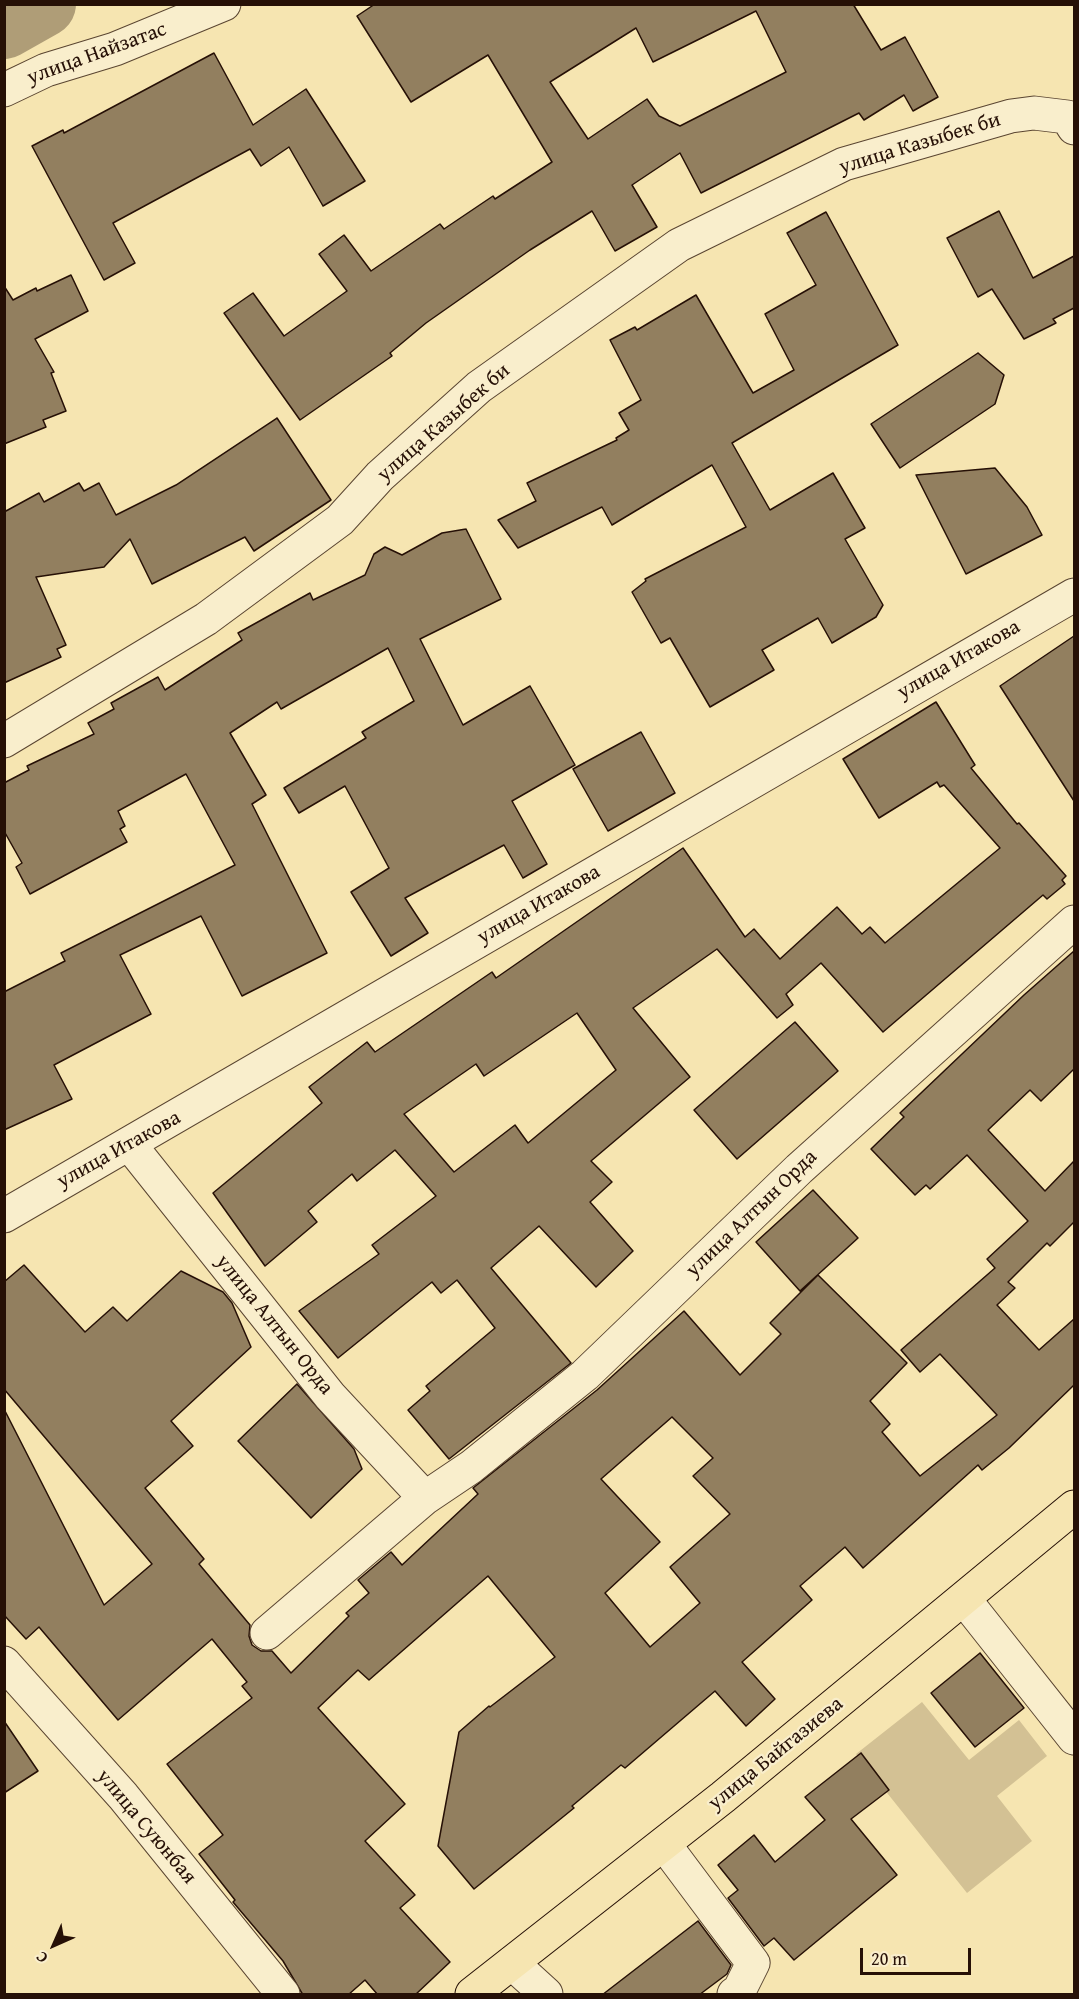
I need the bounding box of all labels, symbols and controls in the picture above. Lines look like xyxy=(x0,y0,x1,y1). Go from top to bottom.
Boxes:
street label: улица Найзатас xyxy=(24,17,170,91)
street label: улица Казыбек би xyxy=(836,107,1004,181)
street label: улица Казыбек би xyxy=(373,359,515,487)
street label: улица Итакова xyxy=(893,615,1025,705)
street label: улица Итакова xyxy=(473,860,605,950)
street label: улица Итакова xyxy=(53,1106,185,1194)
street label: улица Алтын Орда xyxy=(681,1145,823,1283)
street label: улица Алтын Орда xyxy=(210,1250,338,1400)
street label: улица Байгазиева xyxy=(703,1692,849,1816)
street label: улица Суюнбая xyxy=(91,1764,201,1890)
north arrow xyxy=(24,1915,84,1975)
scale bar xyxy=(863,1936,974,1974)
text: 20 m xyxy=(871,1945,907,1972)
text: С xyxy=(30,1946,53,1969)

